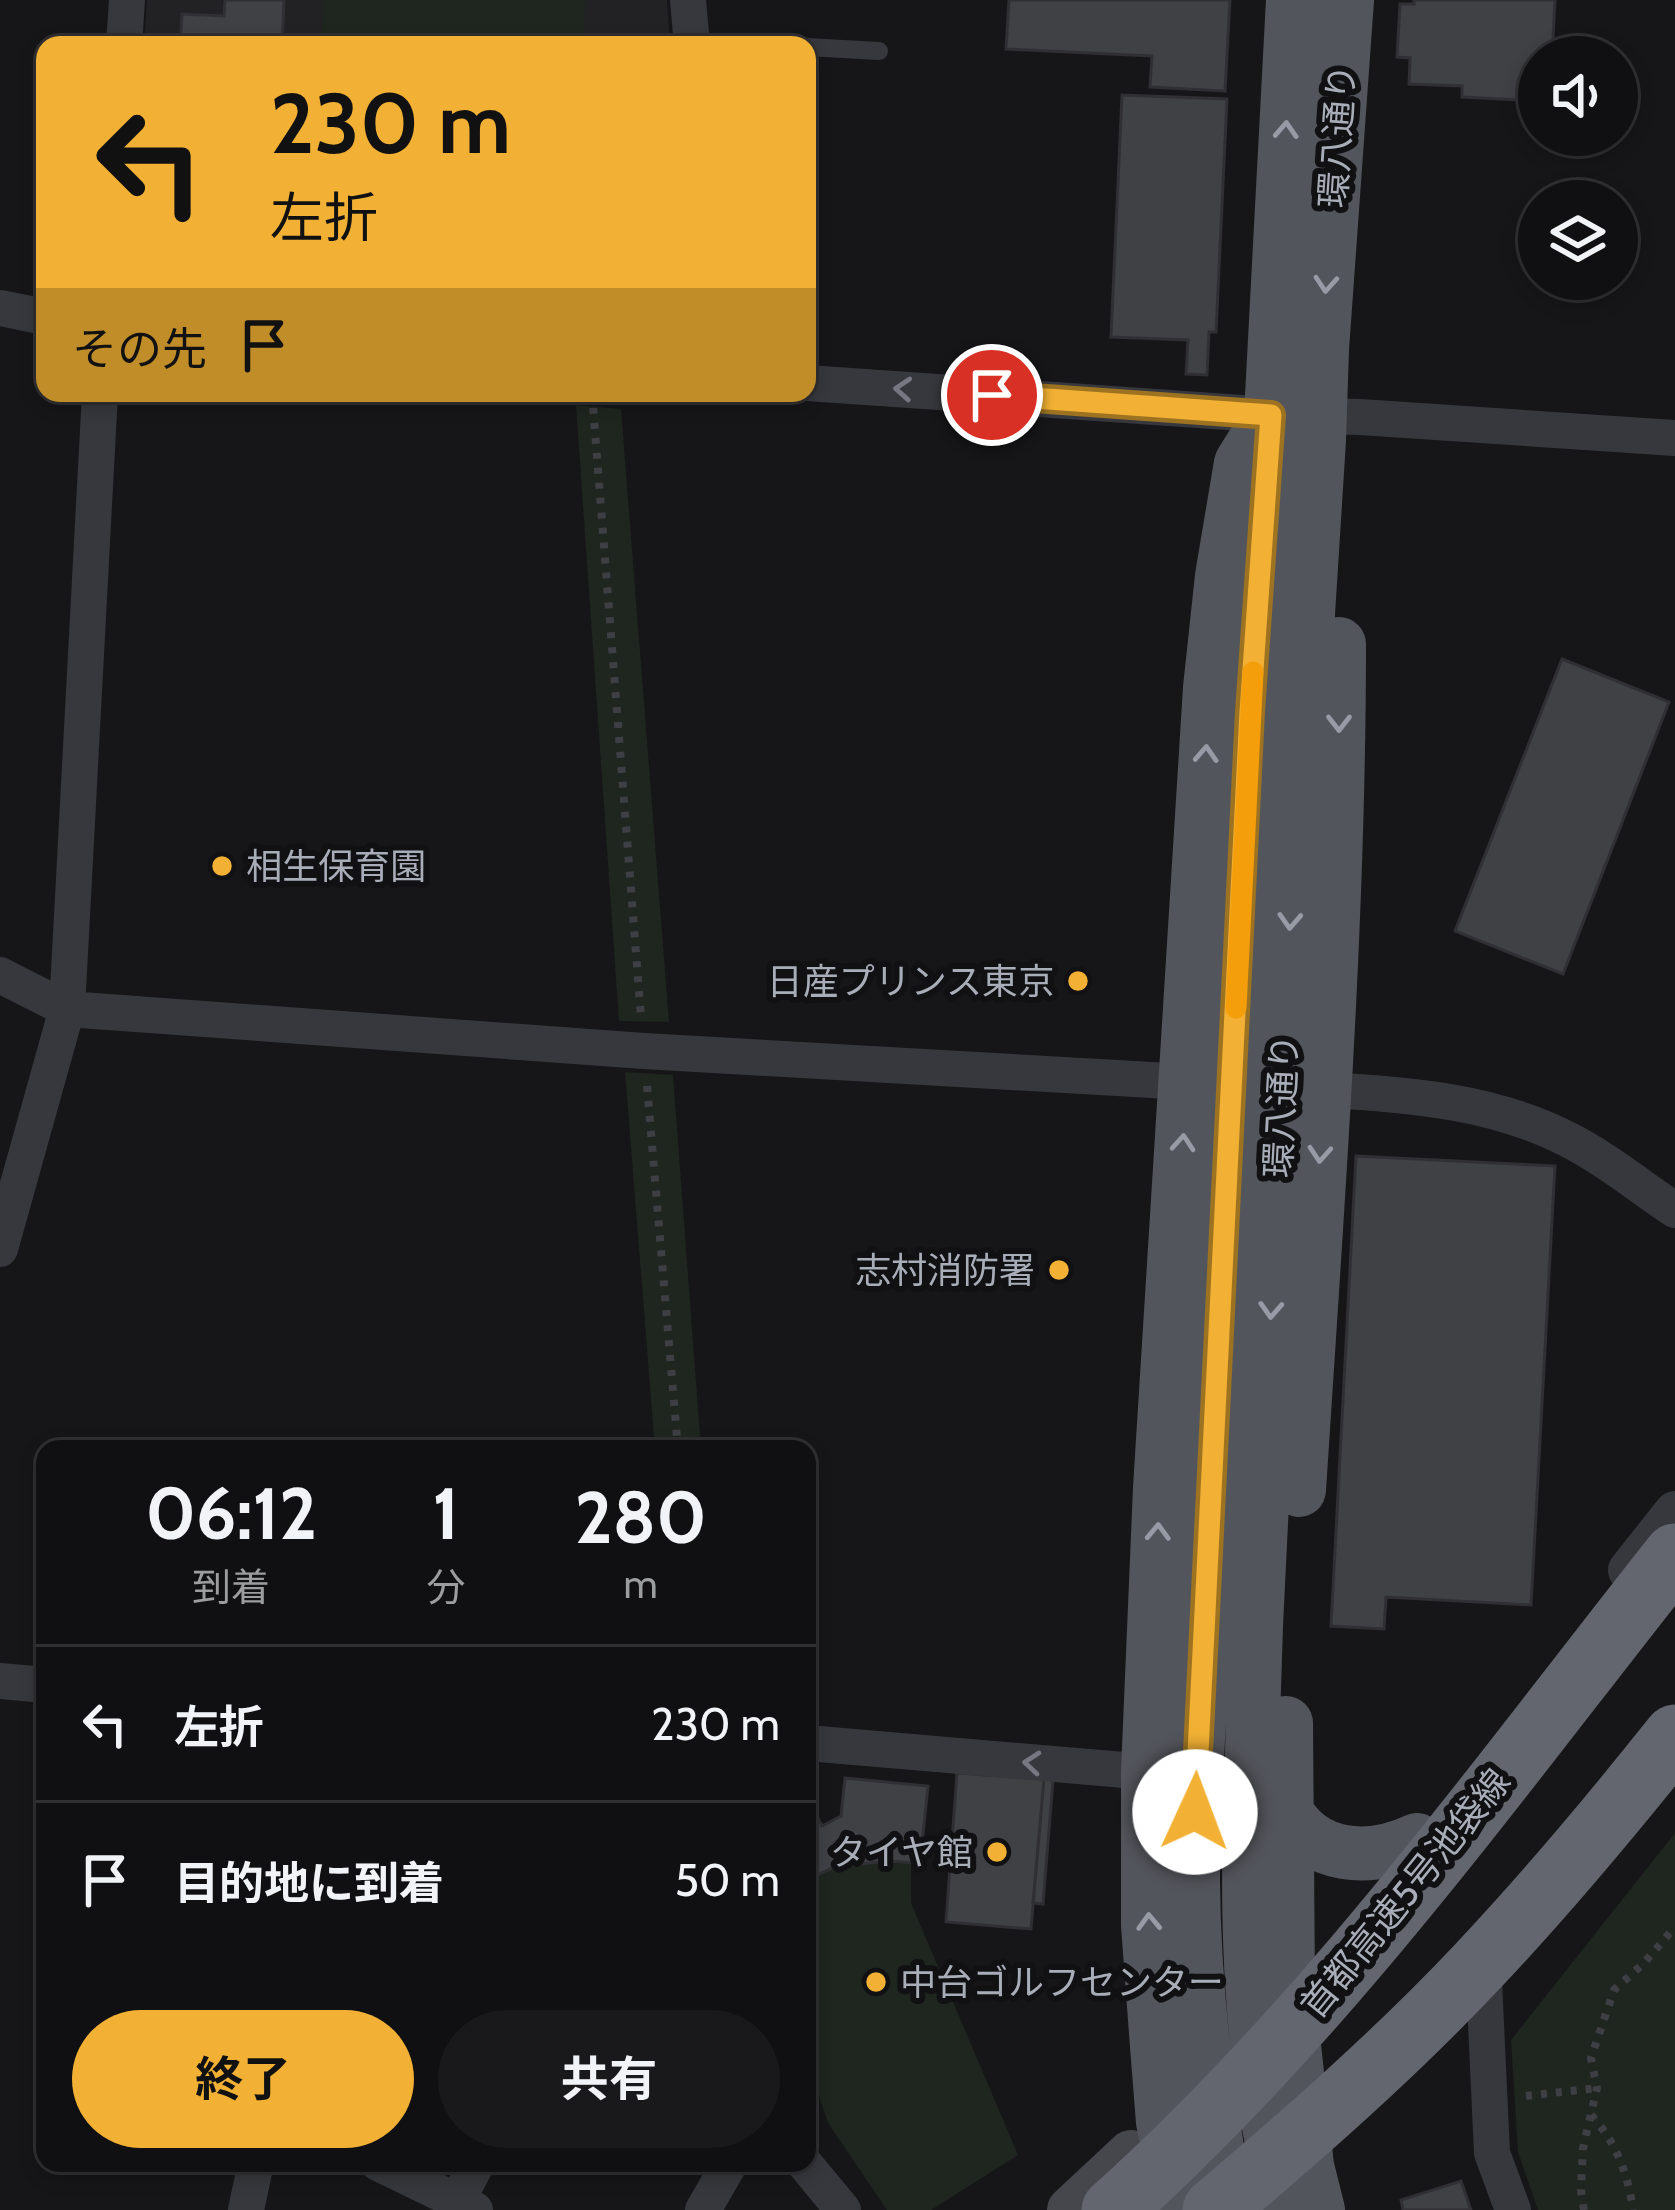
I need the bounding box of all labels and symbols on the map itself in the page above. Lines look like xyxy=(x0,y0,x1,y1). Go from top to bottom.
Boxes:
street label: 環八通り xyxy=(1310,63,1364,209)
one-way arrow xyxy=(1273,120,1299,139)
one-way arrow xyxy=(1314,275,1340,294)
pin xyxy=(941,344,1043,446)
one-way arrow xyxy=(893,377,912,403)
one-way arrow xyxy=(1326,715,1352,733)
one-way arrow xyxy=(1192,744,1218,763)
place label: 相生保育園 xyxy=(246,844,426,888)
marker: 相生保育園 xyxy=(209,853,235,879)
one-way arrow xyxy=(1277,912,1303,931)
place label: 日産プリンス東京 xyxy=(767,959,1054,1003)
marker: 日産プリンス東京 xyxy=(1065,968,1091,994)
street label: 環八通り xyxy=(1255,1033,1307,1179)
one-way arrow xyxy=(1169,1133,1195,1152)
one-way arrow xyxy=(1308,1145,1334,1164)
place label: 志村消防署 xyxy=(855,1248,1035,1292)
marker: 志村消防署 xyxy=(1046,1257,1072,1283)
one-way arrow xyxy=(1258,1301,1284,1320)
one-way arrow xyxy=(1145,1522,1171,1541)
position arrow xyxy=(1132,1749,1258,1875)
one-way arrow xyxy=(1022,1751,1041,1776)
street label: 首都高速5号池袋線 xyxy=(1291,1760,1519,2026)
place label: タイヤ館 xyxy=(830,1830,973,1874)
marker: タイヤ館 xyxy=(984,1839,1010,1865)
one-way arrow xyxy=(1136,1912,1162,1931)
place label: 中台ゴルフセンター xyxy=(900,1960,1224,2004)
marker: 中台ゴルフセンター xyxy=(863,1969,889,1995)

